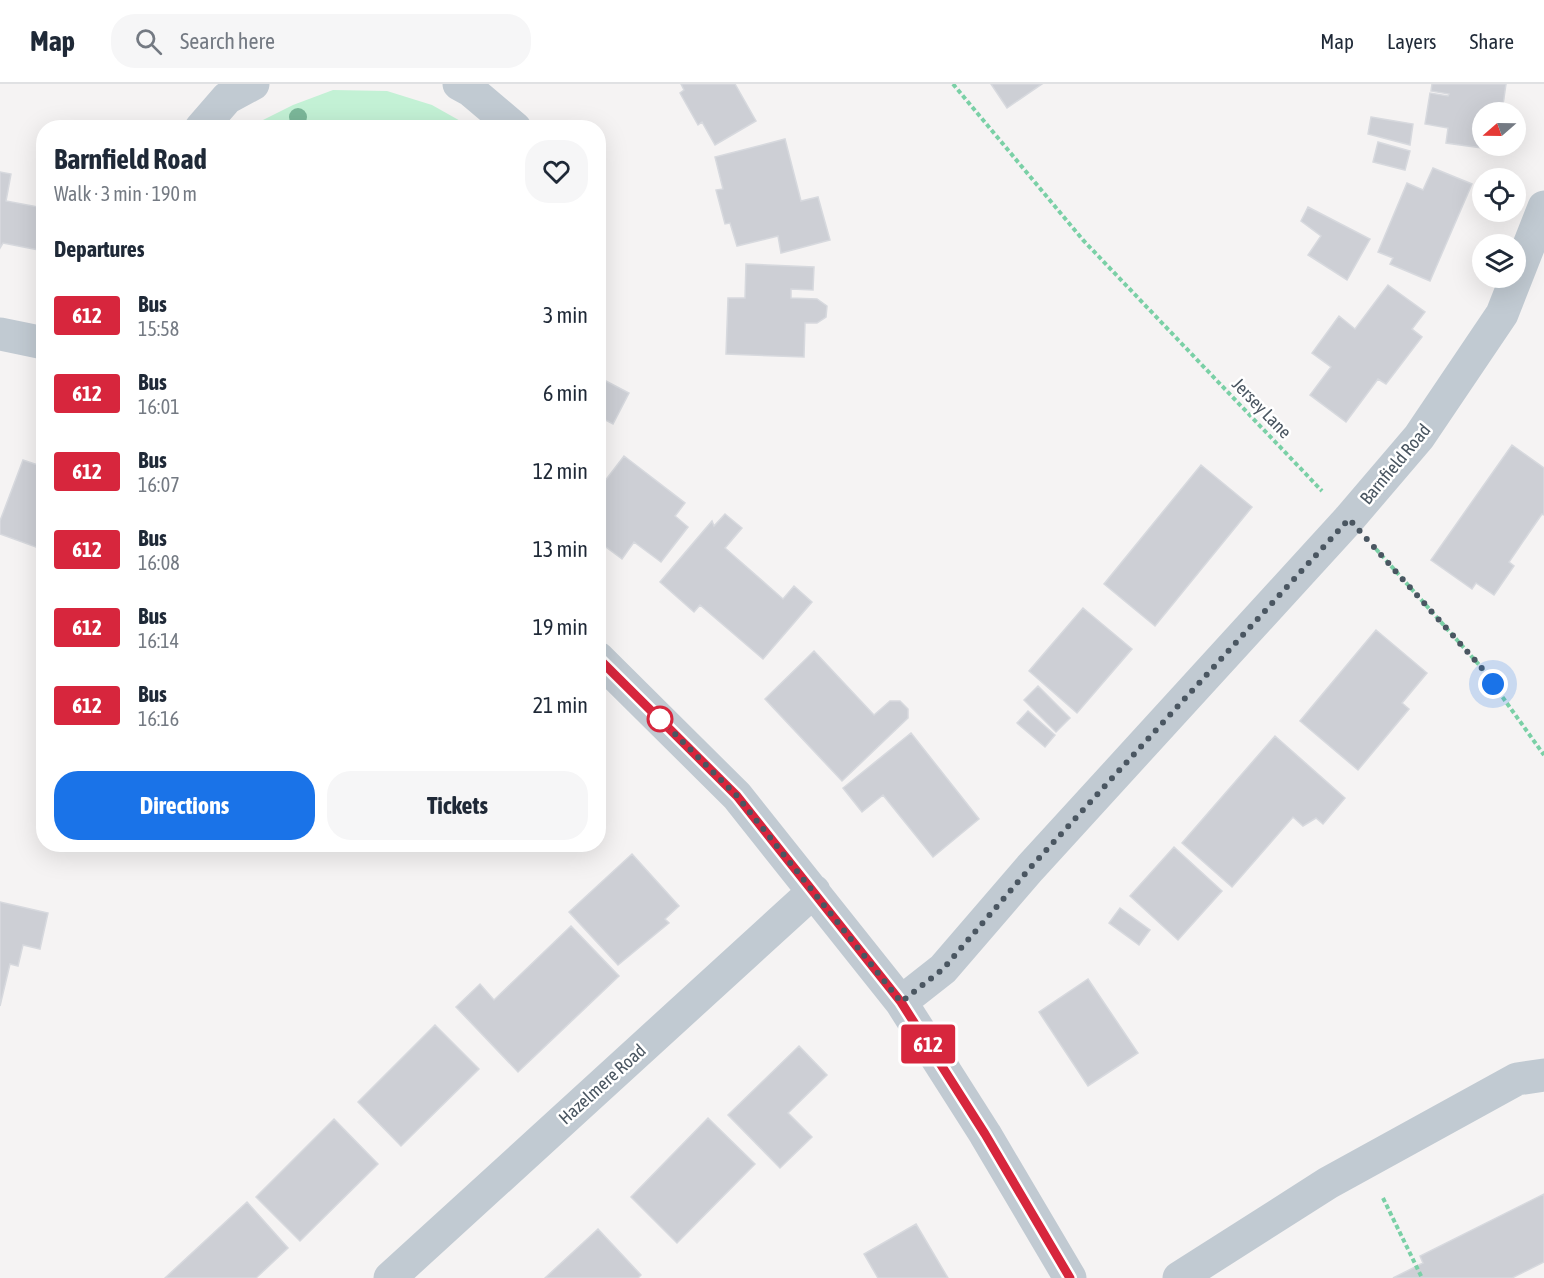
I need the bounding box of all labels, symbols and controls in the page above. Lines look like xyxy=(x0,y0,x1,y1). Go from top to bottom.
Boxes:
search box xyxy=(111,14,531,68)
text: Map xyxy=(30,25,75,57)
icon: search xyxy=(132,25,165,58)
text: Search here xyxy=(180,28,275,54)
text: Map xyxy=(1320,29,1354,53)
text: Layers xyxy=(1387,29,1437,53)
text: Share xyxy=(1470,29,1514,53)
north arrow xyxy=(1472,102,1526,156)
map controls xyxy=(1472,102,1526,288)
button: heart xyxy=(525,140,588,203)
text: Barnfield Road xyxy=(54,143,207,175)
button: locate xyxy=(1472,168,1526,222)
text: Walk · 3 min · 190 m xyxy=(54,182,197,205)
button: layers xyxy=(1472,234,1526,288)
text: Departures xyxy=(54,236,144,262)
text: Bus xyxy=(138,291,167,317)
text: 3 min xyxy=(543,302,588,328)
text: 612 xyxy=(72,303,102,327)
text: 15:58 xyxy=(138,317,179,340)
text: Bus xyxy=(138,369,167,395)
street label: Jersey Lane xyxy=(1228,373,1296,443)
text: 6 min xyxy=(543,380,588,406)
text: 612 xyxy=(72,381,102,405)
text: 16:01 xyxy=(138,395,180,418)
street label: Barnfield Road xyxy=(1355,420,1435,508)
text: Bus xyxy=(138,447,167,473)
text: 12 min xyxy=(533,458,588,484)
text: 612 xyxy=(72,459,102,483)
text: 16:07 xyxy=(138,473,180,496)
text: Bus xyxy=(138,525,167,551)
text: 13 min xyxy=(533,536,588,562)
text: 612 xyxy=(72,537,102,561)
text: 16:08 xyxy=(138,551,180,574)
text: Bus xyxy=(138,603,167,629)
text: 19 min xyxy=(533,614,588,640)
text: 612 xyxy=(72,615,102,639)
text: 16:14 xyxy=(138,629,179,652)
your location xyxy=(1478,669,1508,699)
text: Bus xyxy=(138,681,167,707)
text: 21 min xyxy=(533,692,588,718)
text: 612 xyxy=(72,693,102,717)
unlabelled marker xyxy=(647,706,673,732)
text: 16:16 xyxy=(138,707,179,730)
button: Directions xyxy=(54,771,315,840)
button: Tickets xyxy=(327,771,588,840)
line badge: 612 xyxy=(894,1024,962,1064)
text: 612 xyxy=(913,1032,943,1056)
street label: Hazelmere Road xyxy=(554,1040,650,1128)

